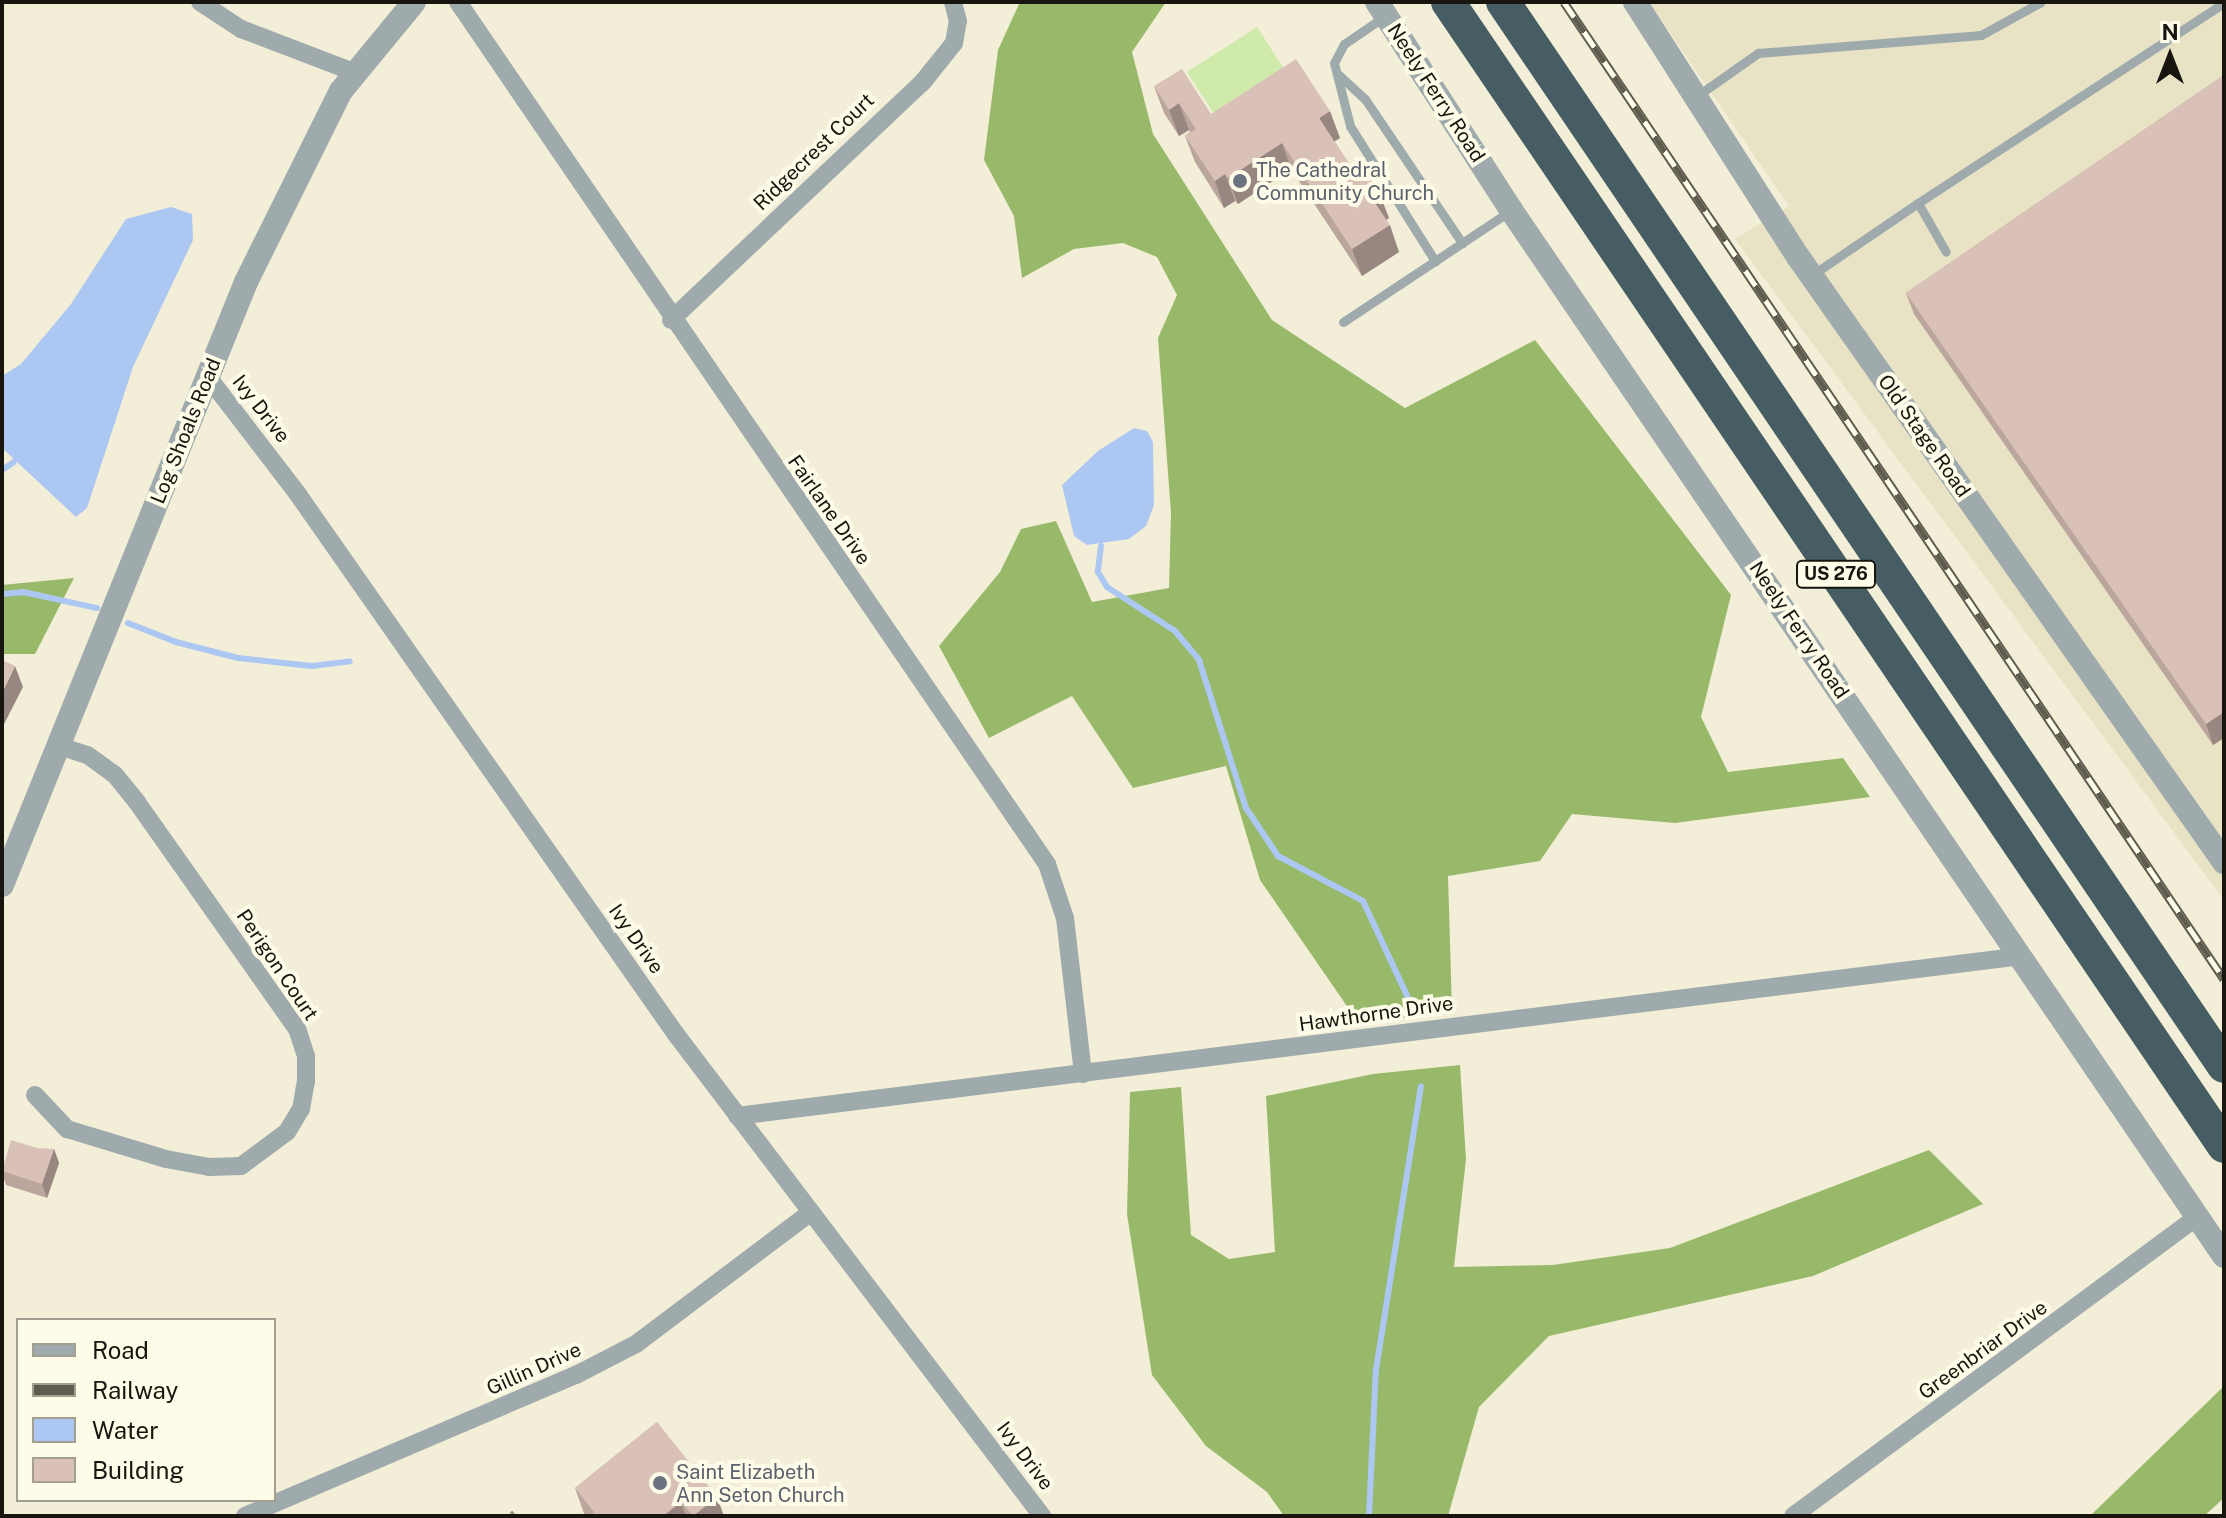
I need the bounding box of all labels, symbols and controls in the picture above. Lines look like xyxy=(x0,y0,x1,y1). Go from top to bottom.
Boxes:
north arrow xyxy=(2130,16,2210,96)
street label: Neely Ferry Road xyxy=(1382,19,1490,167)
text: N xyxy=(2161,19,2179,45)
street label: Ridgecrest Court xyxy=(749,89,879,215)
place label: The Cathedral Community Church xyxy=(1256,158,1434,205)
marker: The Cathedral Community Church xyxy=(1231,172,1249,190)
street label: Log Shoals Road xyxy=(146,355,226,507)
street label: Ivy Drive xyxy=(227,370,295,448)
street label: Old Stage Road xyxy=(1873,370,1975,502)
street label: Fairlane Drive xyxy=(782,451,876,569)
street label: Neely Ferry Road xyxy=(1744,557,1854,703)
road number: US 276 xyxy=(1796,560,1876,588)
street label: Ivy Drive xyxy=(603,900,669,978)
street label: Perigon Court xyxy=(231,905,323,1025)
street label: Hawthorne Drive xyxy=(1297,991,1455,1037)
street label: Greenbriar Drive xyxy=(1914,1295,2052,1405)
legend xyxy=(16,1318,276,1502)
text: Road xyxy=(92,1336,149,1364)
street label: Gillin Drive xyxy=(483,1338,585,1400)
text: Railway xyxy=(92,1376,178,1404)
text: Water xyxy=(92,1416,159,1444)
street label: Ivy Drive xyxy=(992,1417,1058,1495)
text: Building xyxy=(92,1456,184,1484)
place label: Saint Elizabeth Ann Seton Church xyxy=(676,1460,845,1507)
marker: Saint Elizabeth Ann Seton Church xyxy=(651,1474,669,1492)

